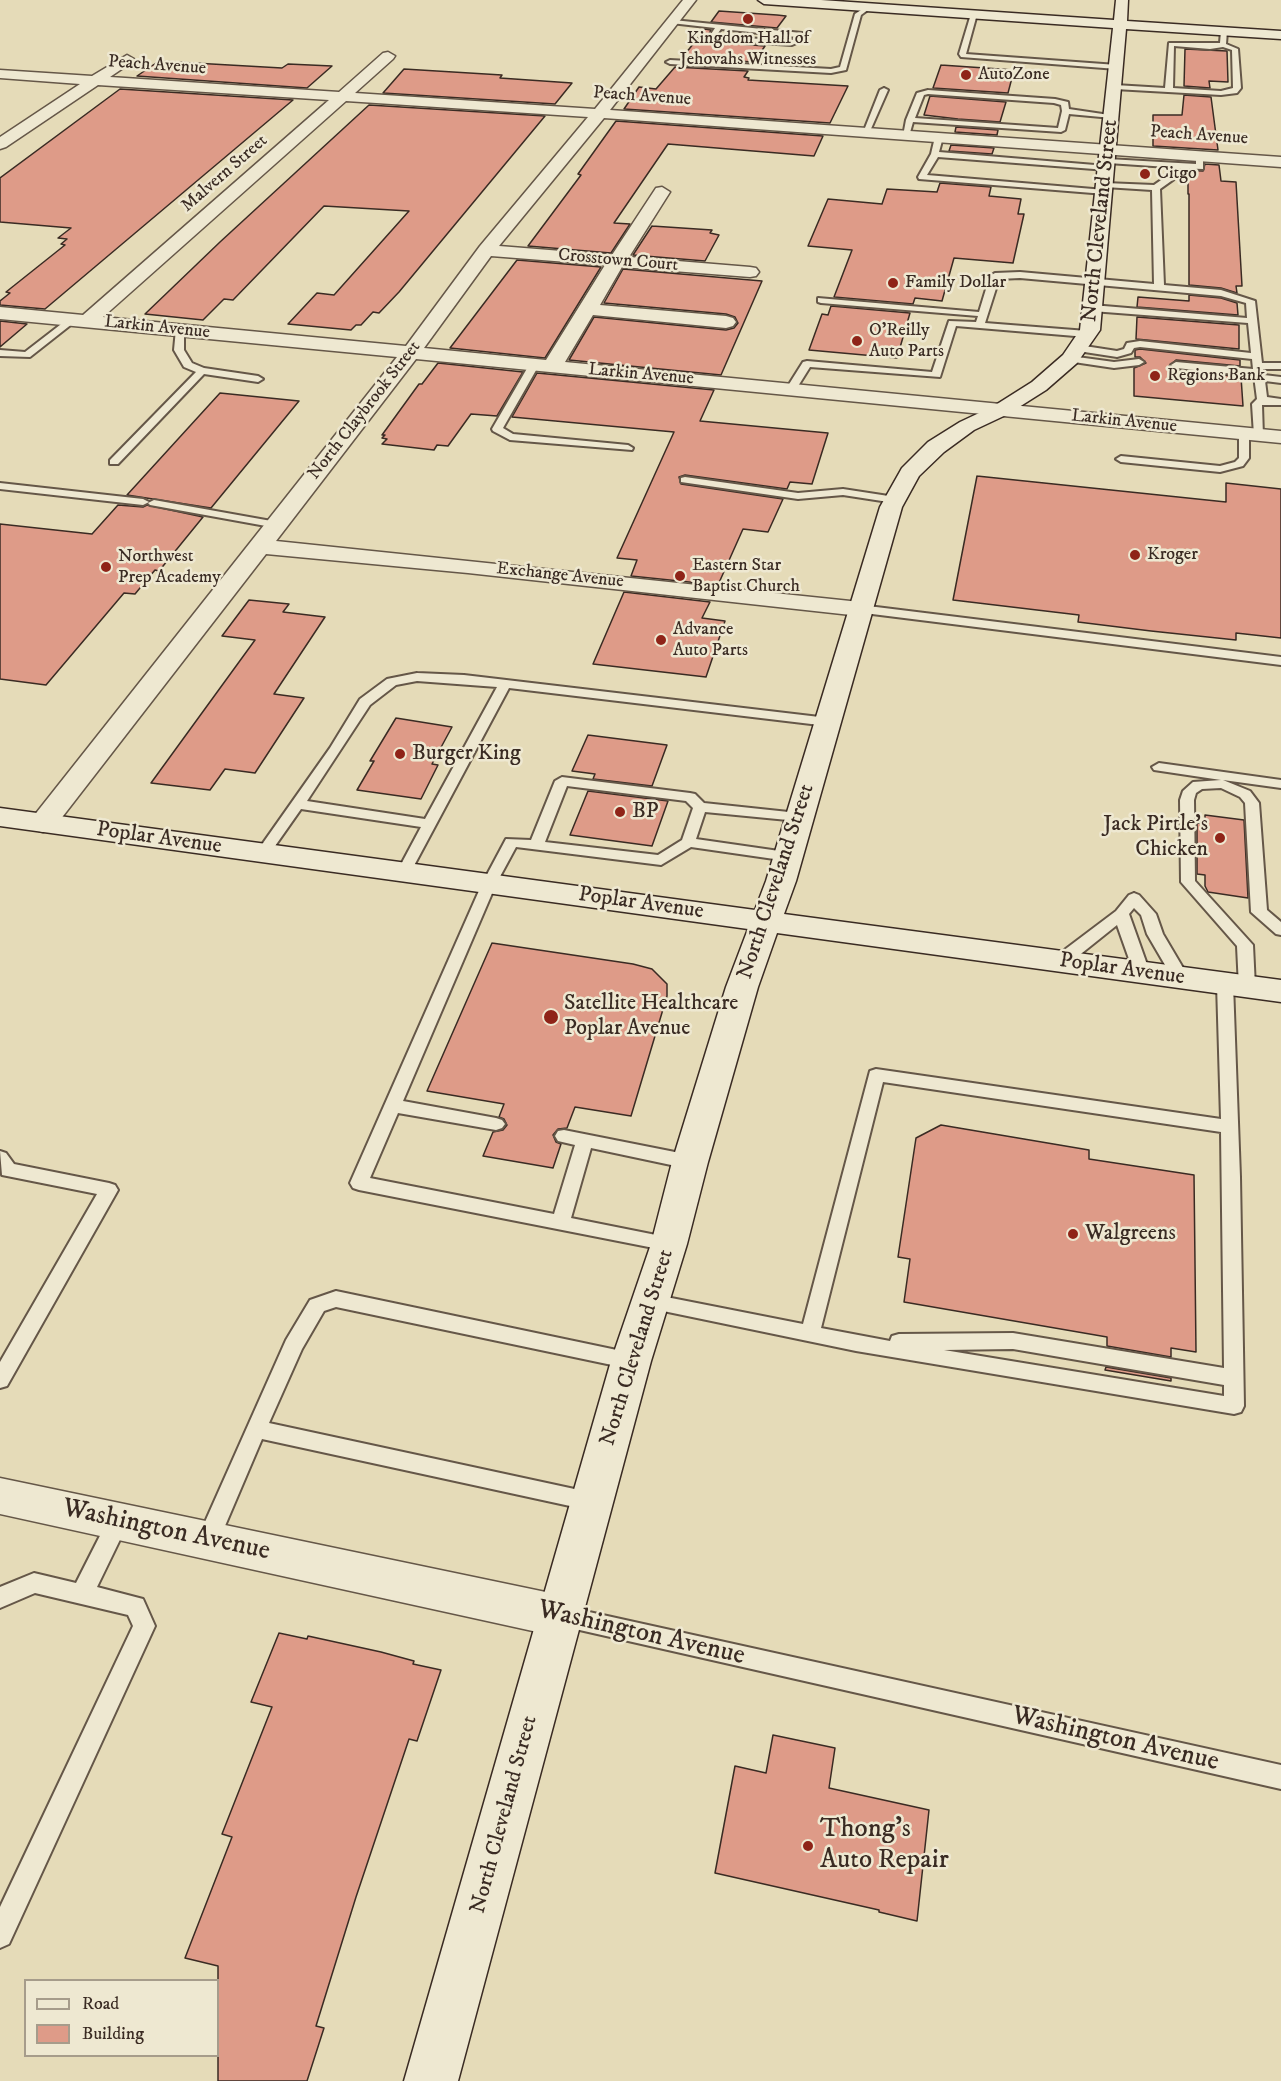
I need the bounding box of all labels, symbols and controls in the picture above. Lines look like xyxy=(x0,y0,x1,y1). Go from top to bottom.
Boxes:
marker: Kingdom Hall of Jehovahs Witnesses xyxy=(741,12,755,26)
place label: Kingdom Hall of Jehovahs Witnesses xyxy=(680,28,816,70)
street label: Peach Avenue xyxy=(107,52,207,80)
place label: AutoZone xyxy=(978,64,1050,86)
marker: AutoZone xyxy=(959,68,973,82)
street label: Peach Avenue xyxy=(592,83,692,111)
street label: North Cleveland Street xyxy=(1077,118,1125,324)
street label: Peach Avenue xyxy=(1149,122,1249,150)
street label: Malvern Street xyxy=(177,131,273,217)
place label: Citgo xyxy=(1157,163,1197,185)
marker: Citgo xyxy=(1138,167,1152,181)
street label: Crosstown Court xyxy=(557,245,679,277)
place label: Family Dollar xyxy=(905,272,1006,294)
marker: Family Dollar xyxy=(886,276,900,290)
street label: Larkin Avenue xyxy=(103,312,211,344)
place label: O'Reilly Auto Parts xyxy=(869,320,944,362)
marker: O'Reilly Auto Parts xyxy=(850,334,864,348)
street label: North Claybrook Street xyxy=(304,337,426,485)
street label: Larkin Avenue xyxy=(587,360,695,390)
place label: Regions Bank xyxy=(1167,365,1265,387)
marker: Regions Bank xyxy=(1148,369,1162,383)
street label: Larkin Avenue xyxy=(1070,406,1178,438)
place label: Kroger xyxy=(1147,544,1198,566)
place label: Northwest Prep Academy xyxy=(118,546,221,588)
marker: Kroger xyxy=(1128,548,1142,562)
place label: Eastern Star Baptist Church xyxy=(692,555,800,598)
street label: Exchange Avenue xyxy=(495,559,625,593)
marker: Northwest Prep Academy xyxy=(99,560,113,574)
marker: Eastern Star Baptist Church xyxy=(673,569,687,583)
place label: Advance Auto Parts xyxy=(673,619,748,662)
marker: Advance Auto Parts xyxy=(654,633,668,647)
place label: Burger King xyxy=(412,741,521,767)
marker: Burger King xyxy=(393,747,407,761)
street label: North Cleveland Street xyxy=(733,781,821,983)
place label: BP xyxy=(632,799,659,825)
marker: BP xyxy=(613,805,627,819)
place label: Jack Pirtle's Chicken xyxy=(1103,812,1208,864)
street label: Poplar Avenue xyxy=(95,817,223,861)
marker: Jack Pirtle's Chicken xyxy=(1213,831,1227,845)
street label: Poplar Avenue xyxy=(577,882,705,926)
street label: Poplar Avenue xyxy=(1058,948,1186,992)
place label: Satellite Healthcare Poplar Avenue xyxy=(564,991,738,1042)
marker: Satellite Healthcare Poplar Avenue xyxy=(542,1008,560,1026)
place label: Walgreens xyxy=(1085,1221,1176,1247)
marker: Walgreens xyxy=(1066,1227,1080,1241)
street label: North Cleveland Street xyxy=(596,1247,680,1449)
street label: Washington Avenue xyxy=(59,1493,273,1569)
street label: Washington Avenue xyxy=(534,1594,748,1674)
street label: Washington Avenue xyxy=(1008,1700,1222,1780)
street label: North Cleveland Street xyxy=(466,1713,544,1917)
place label: Thong's Auto Repair xyxy=(820,1814,949,1877)
marker: Thong's Auto Repair xyxy=(801,1839,815,1853)
legend xyxy=(24,1979,219,2057)
text: Road xyxy=(82,1993,119,2015)
text: Building xyxy=(82,2023,144,2045)

